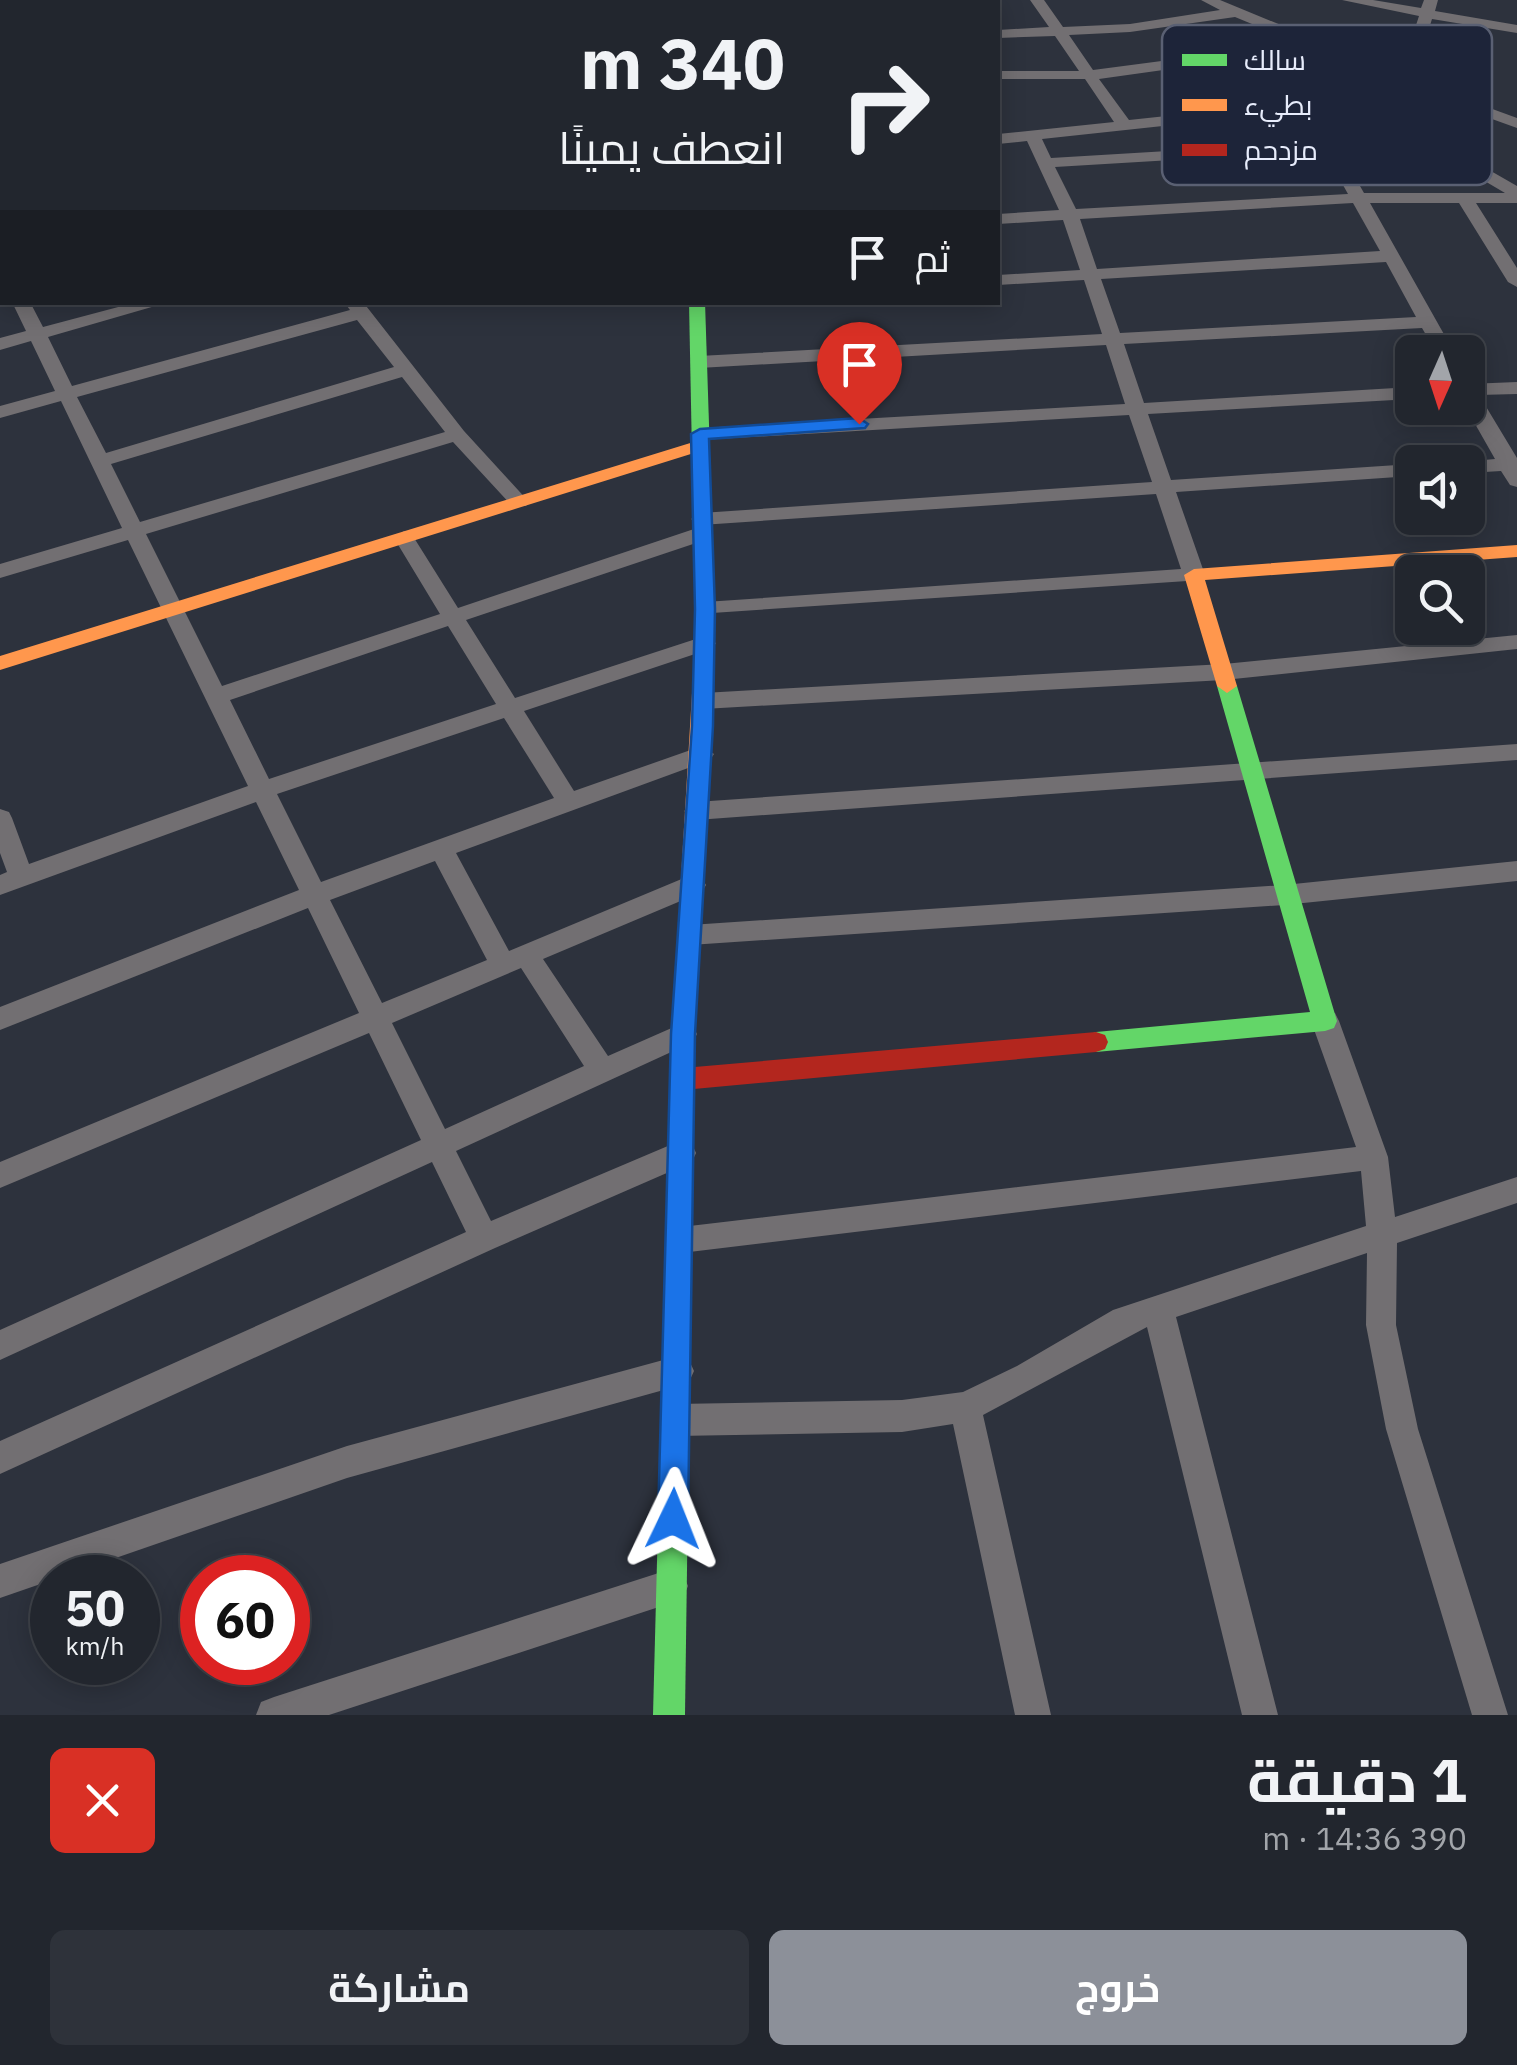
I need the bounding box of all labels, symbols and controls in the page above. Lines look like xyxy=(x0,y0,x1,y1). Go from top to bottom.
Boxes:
text: 340 m xyxy=(580,17,785,108)
legend xyxy=(1162,25,1492,185)
icon: right xyxy=(820,40,950,170)
text: سالك xyxy=(1244,41,1306,78)
text: بطيء xyxy=(1244,86,1312,127)
text: انعطف يمينًا xyxy=(558,118,785,176)
text: مزدحم xyxy=(1244,131,1318,170)
icon: arrive xyxy=(840,230,895,285)
text: ثم xyxy=(915,233,950,282)
pin xyxy=(817,322,902,425)
north arrow xyxy=(1395,335,1485,425)
map controls xyxy=(1395,335,1485,645)
icon: arrive xyxy=(832,337,887,392)
button: sound xyxy=(1395,445,1485,535)
button: search xyxy=(1395,555,1485,645)
position arrow xyxy=(621,1467,725,1571)
speed limit sign: 60 xyxy=(180,1555,310,1685)
text: 50 xyxy=(65,1575,125,1640)
text: km/h xyxy=(66,1629,124,1662)
text: 1 دقيقة xyxy=(1247,1740,1467,1819)
button: close xyxy=(50,1748,155,1853)
text: 390 m · 14:36 xyxy=(1262,1817,1467,1859)
button: مشاركة xyxy=(50,1930,749,2045)
button: خروج xyxy=(769,1930,1467,2045)

